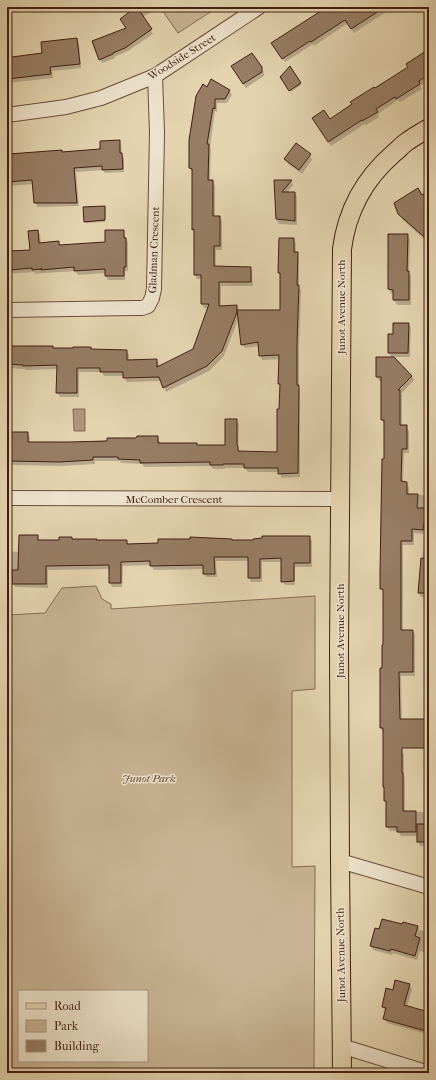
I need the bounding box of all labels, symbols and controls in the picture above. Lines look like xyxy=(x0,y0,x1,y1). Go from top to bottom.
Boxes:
street label: Woodside Street xyxy=(145,31,218,84)
street label: Gladman Crescent xyxy=(146,206,162,294)
street label: Junot Avenue North xyxy=(335,259,348,355)
street label: McComber Crescent xyxy=(125,493,223,506)
street label: Junot Avenue North xyxy=(334,583,347,679)
park label: Junot Park xyxy=(122,772,176,785)
street label: Junot Avenue North xyxy=(334,907,348,1003)
legend xyxy=(18,990,148,1062)
text: Road xyxy=(54,999,81,1013)
text: Park xyxy=(54,1019,79,1033)
text: Building xyxy=(54,1039,99,1053)

